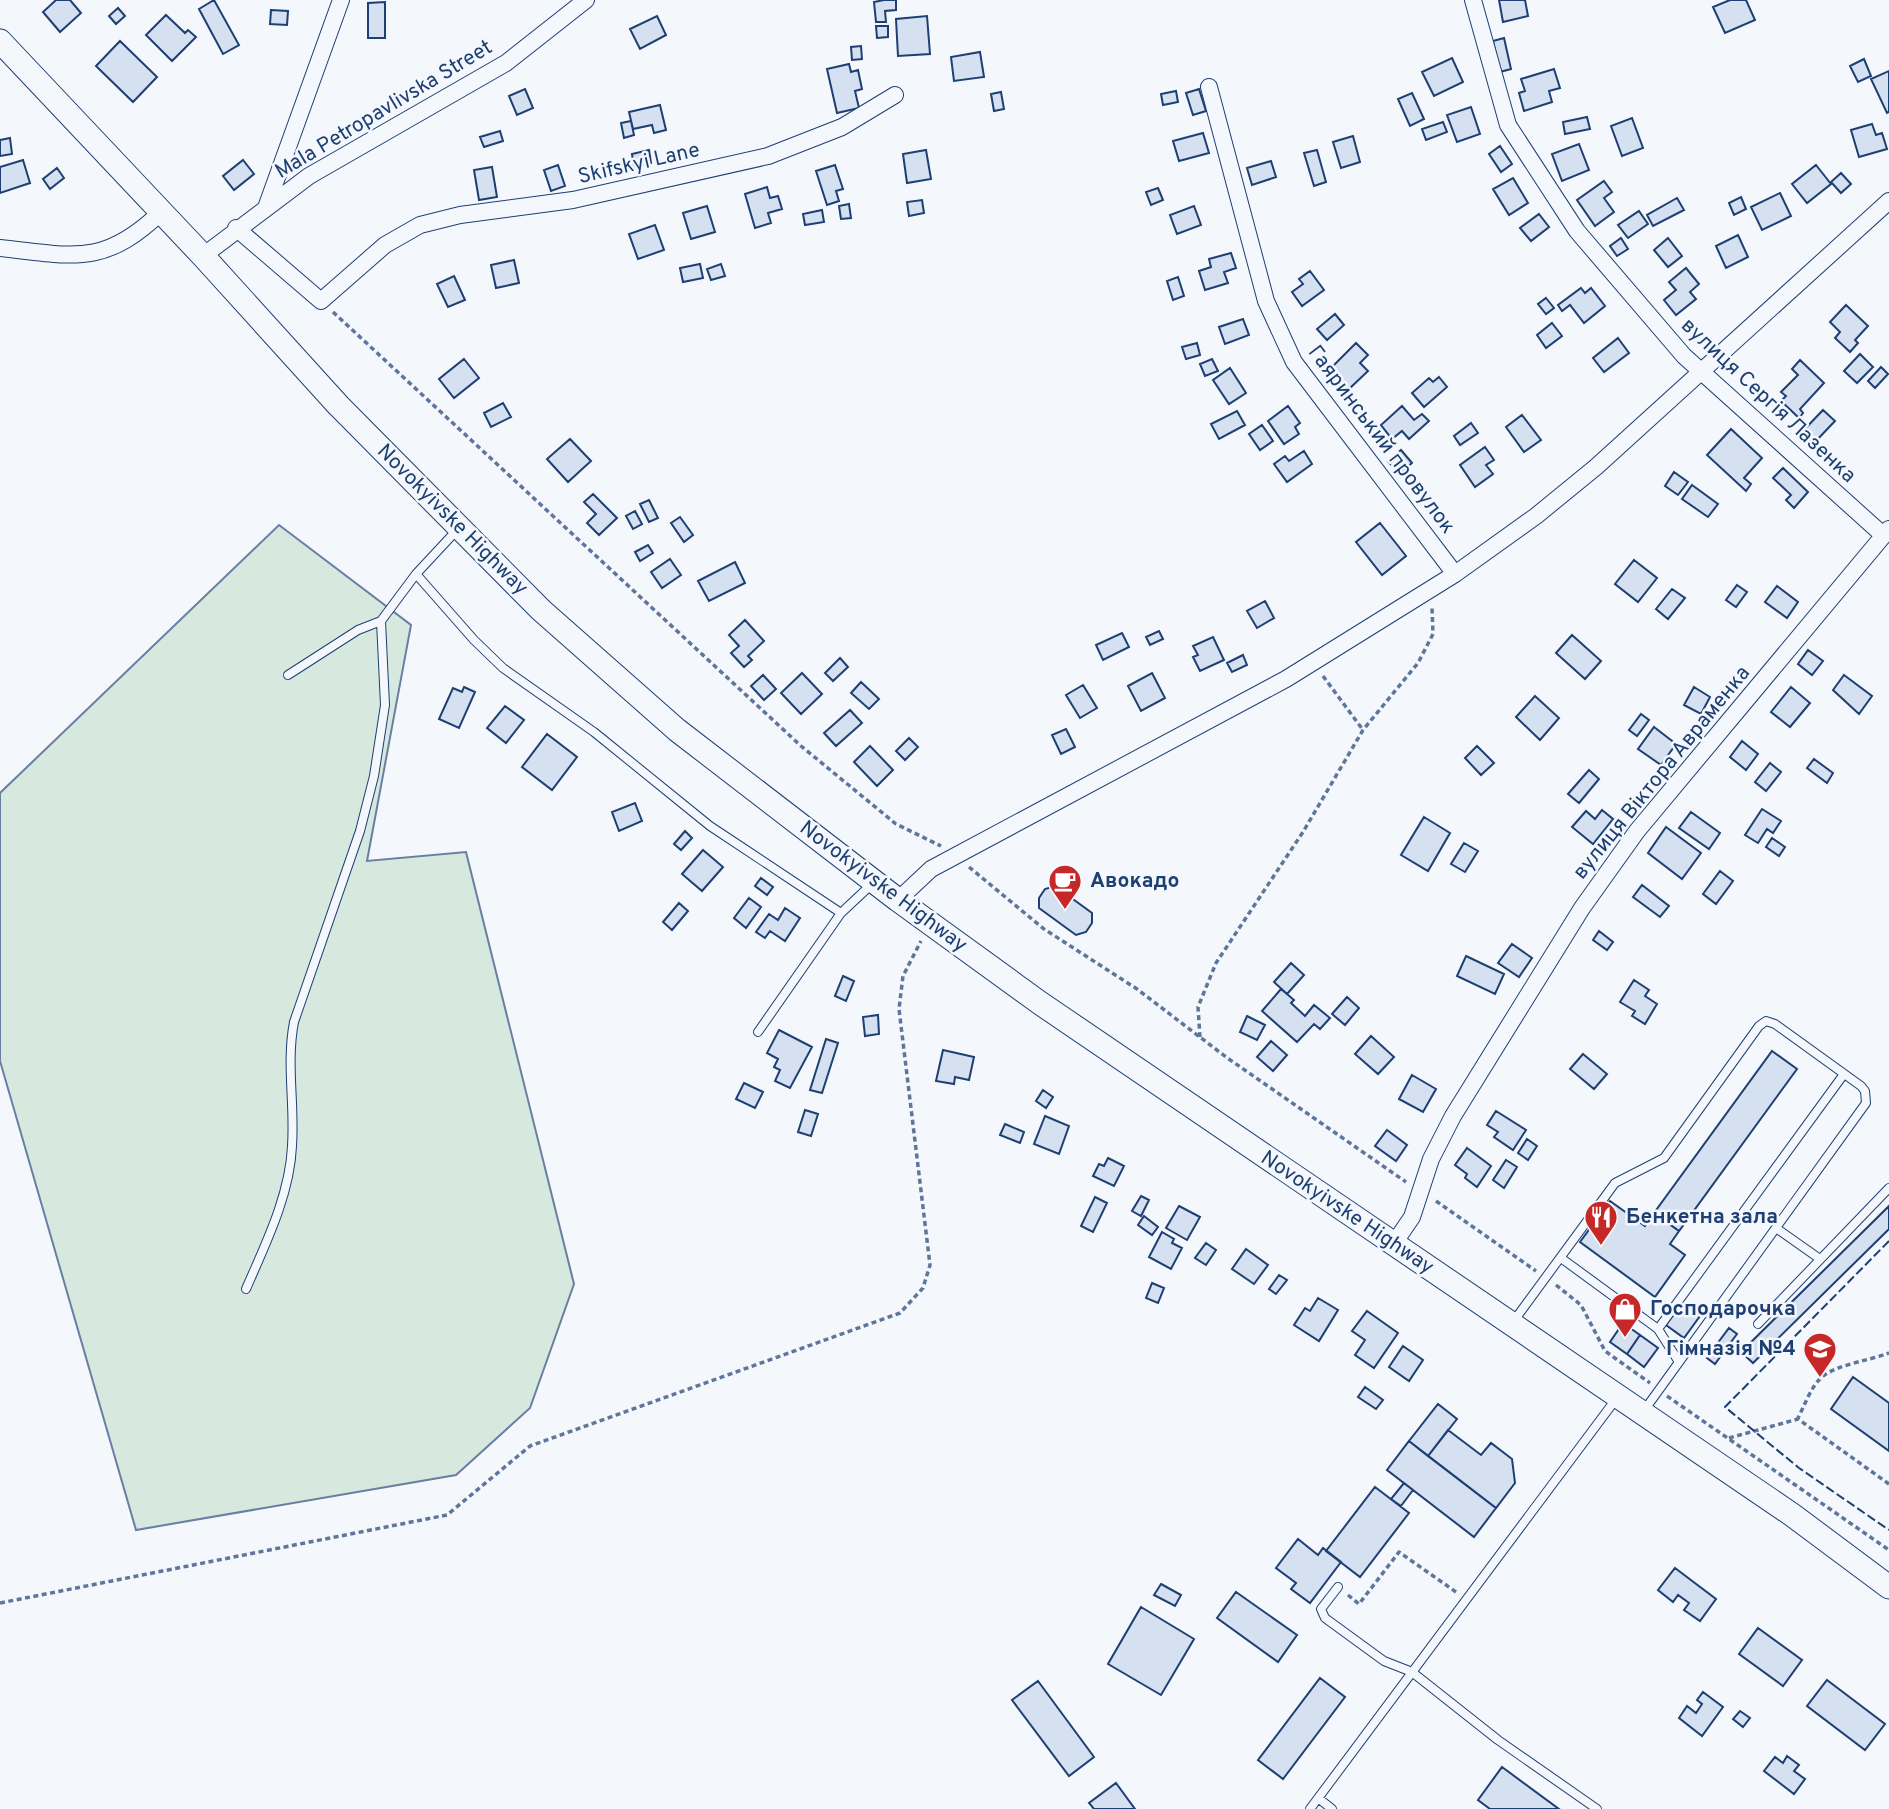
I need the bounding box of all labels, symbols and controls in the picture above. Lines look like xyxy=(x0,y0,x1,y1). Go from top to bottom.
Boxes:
street label: Mala Petropavlivska Street xyxy=(270,34,498,186)
street label: Skifskyi Lane xyxy=(576,137,702,191)
street label: вулиця Сергія Лазенка xyxy=(1675,313,1861,489)
street label: Гаяринський провулок xyxy=(1301,340,1461,540)
street label: Novokyivske Highway xyxy=(371,439,533,601)
street label: вулиця Віктора Авраменка xyxy=(1567,661,1757,885)
street label: Novokyivske Highway xyxy=(794,815,972,959)
cafe icon: Авокадо xyxy=(1046,862,1084,911)
place label: Авокадо xyxy=(1090,868,1179,895)
street label: Novokyivske Highway xyxy=(1255,1145,1439,1281)
restaurant icon: Бенкетна зала xyxy=(1582,1198,1620,1247)
place label: Бенкетна зала xyxy=(1626,1204,1778,1231)
shop icon: Господарочка xyxy=(1606,1290,1644,1339)
place label: Господарочка xyxy=(1650,1296,1796,1323)
school or university icon: Гімназія №4 xyxy=(1801,1330,1839,1379)
place label: Гімназія №4 xyxy=(1666,1336,1796,1363)

